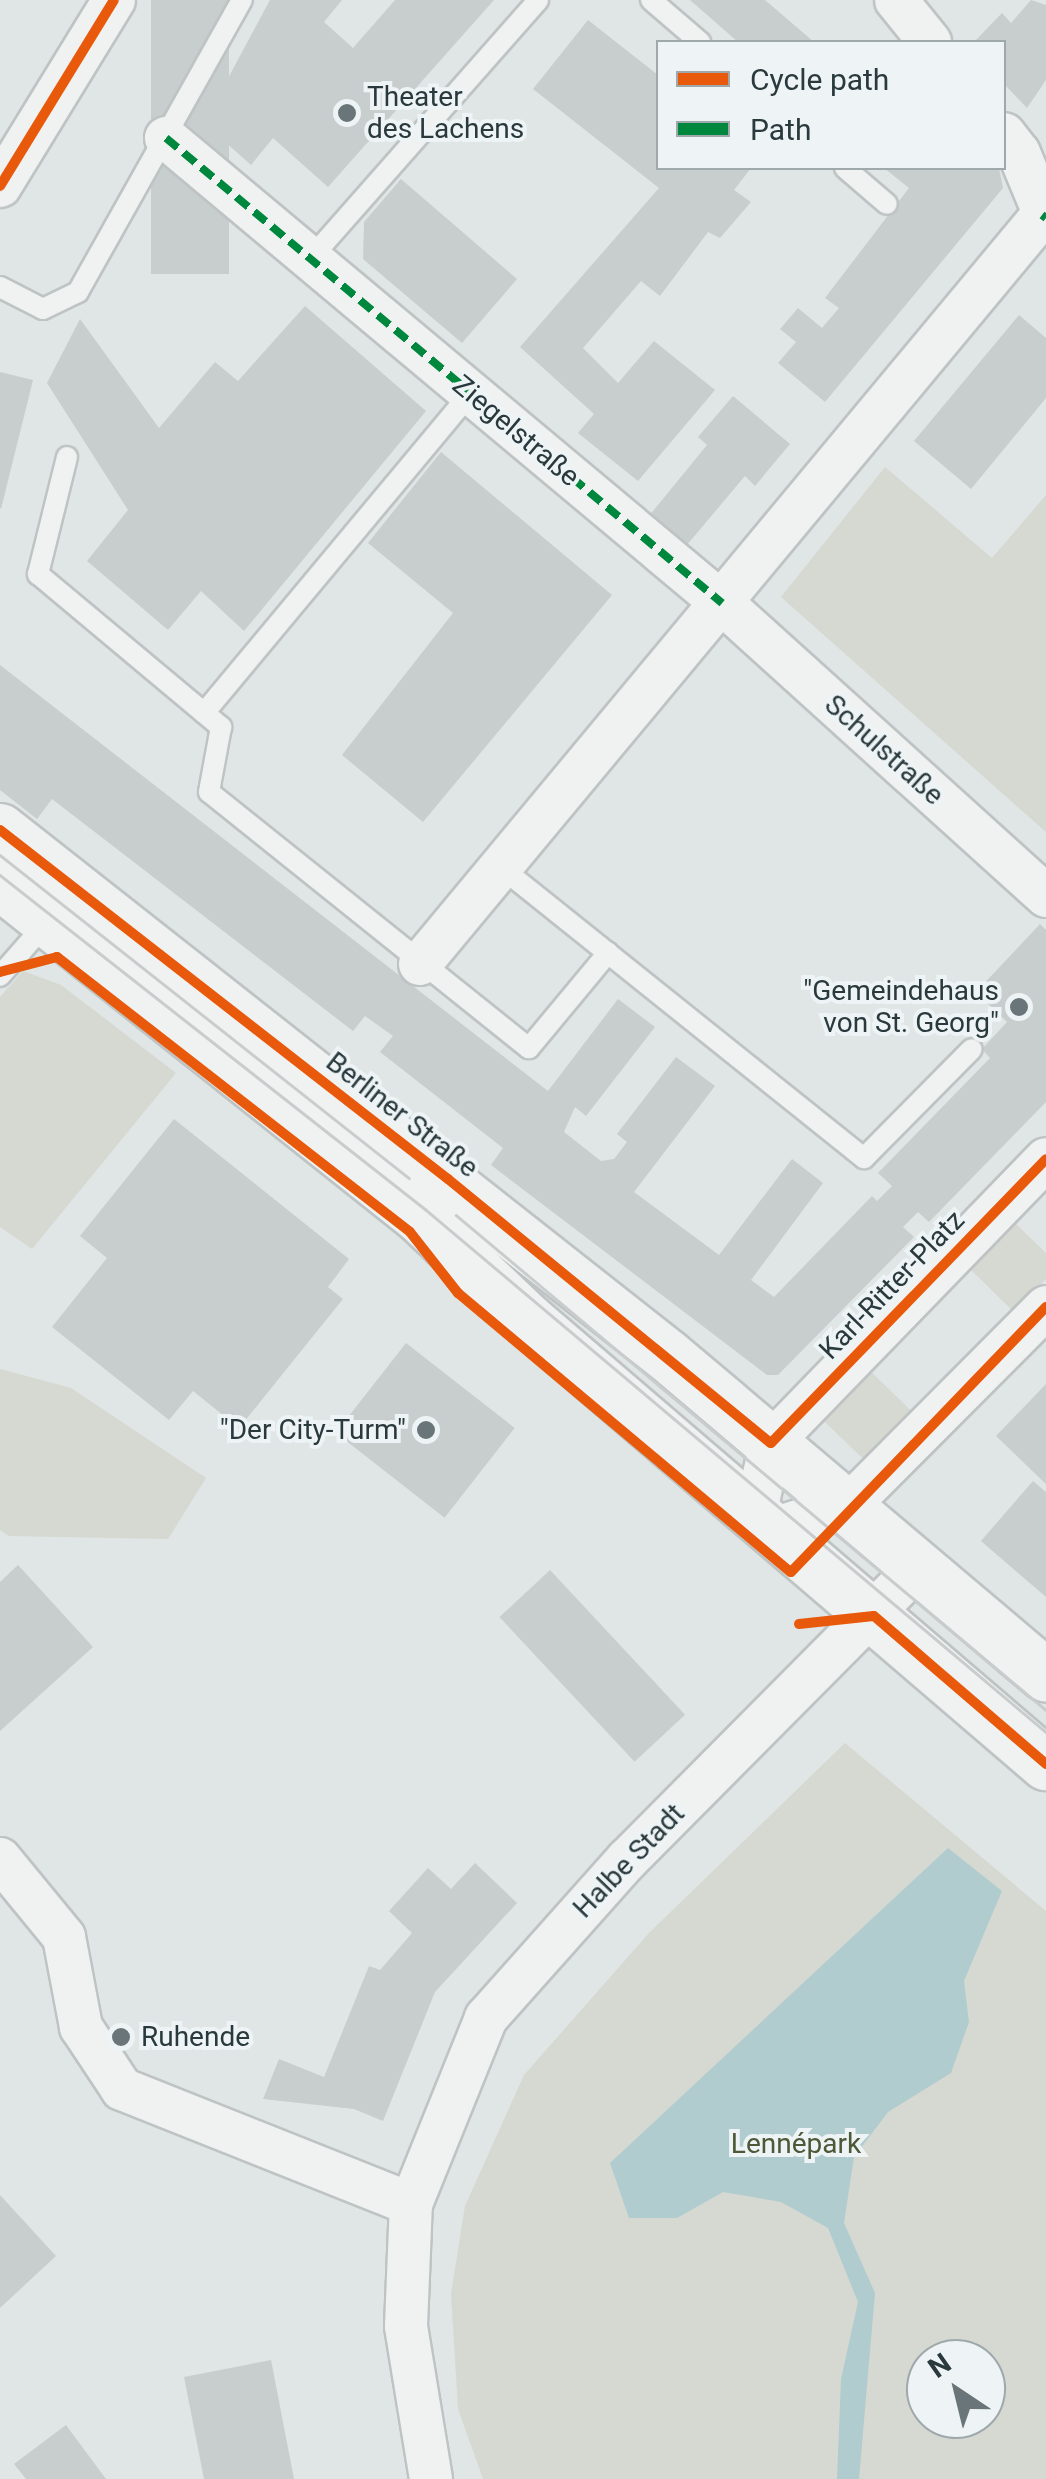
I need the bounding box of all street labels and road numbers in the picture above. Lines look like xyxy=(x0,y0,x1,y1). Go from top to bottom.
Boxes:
street label: Ziegelstraße xyxy=(446,368,586,494)
street label: Schulstraße xyxy=(818,688,950,812)
street label: Berliner Straße xyxy=(319,1045,485,1185)
street label: Karl-Ritter-Platz xyxy=(813,1204,971,1366)
street label: Halbe Stadt xyxy=(566,1797,692,1925)

